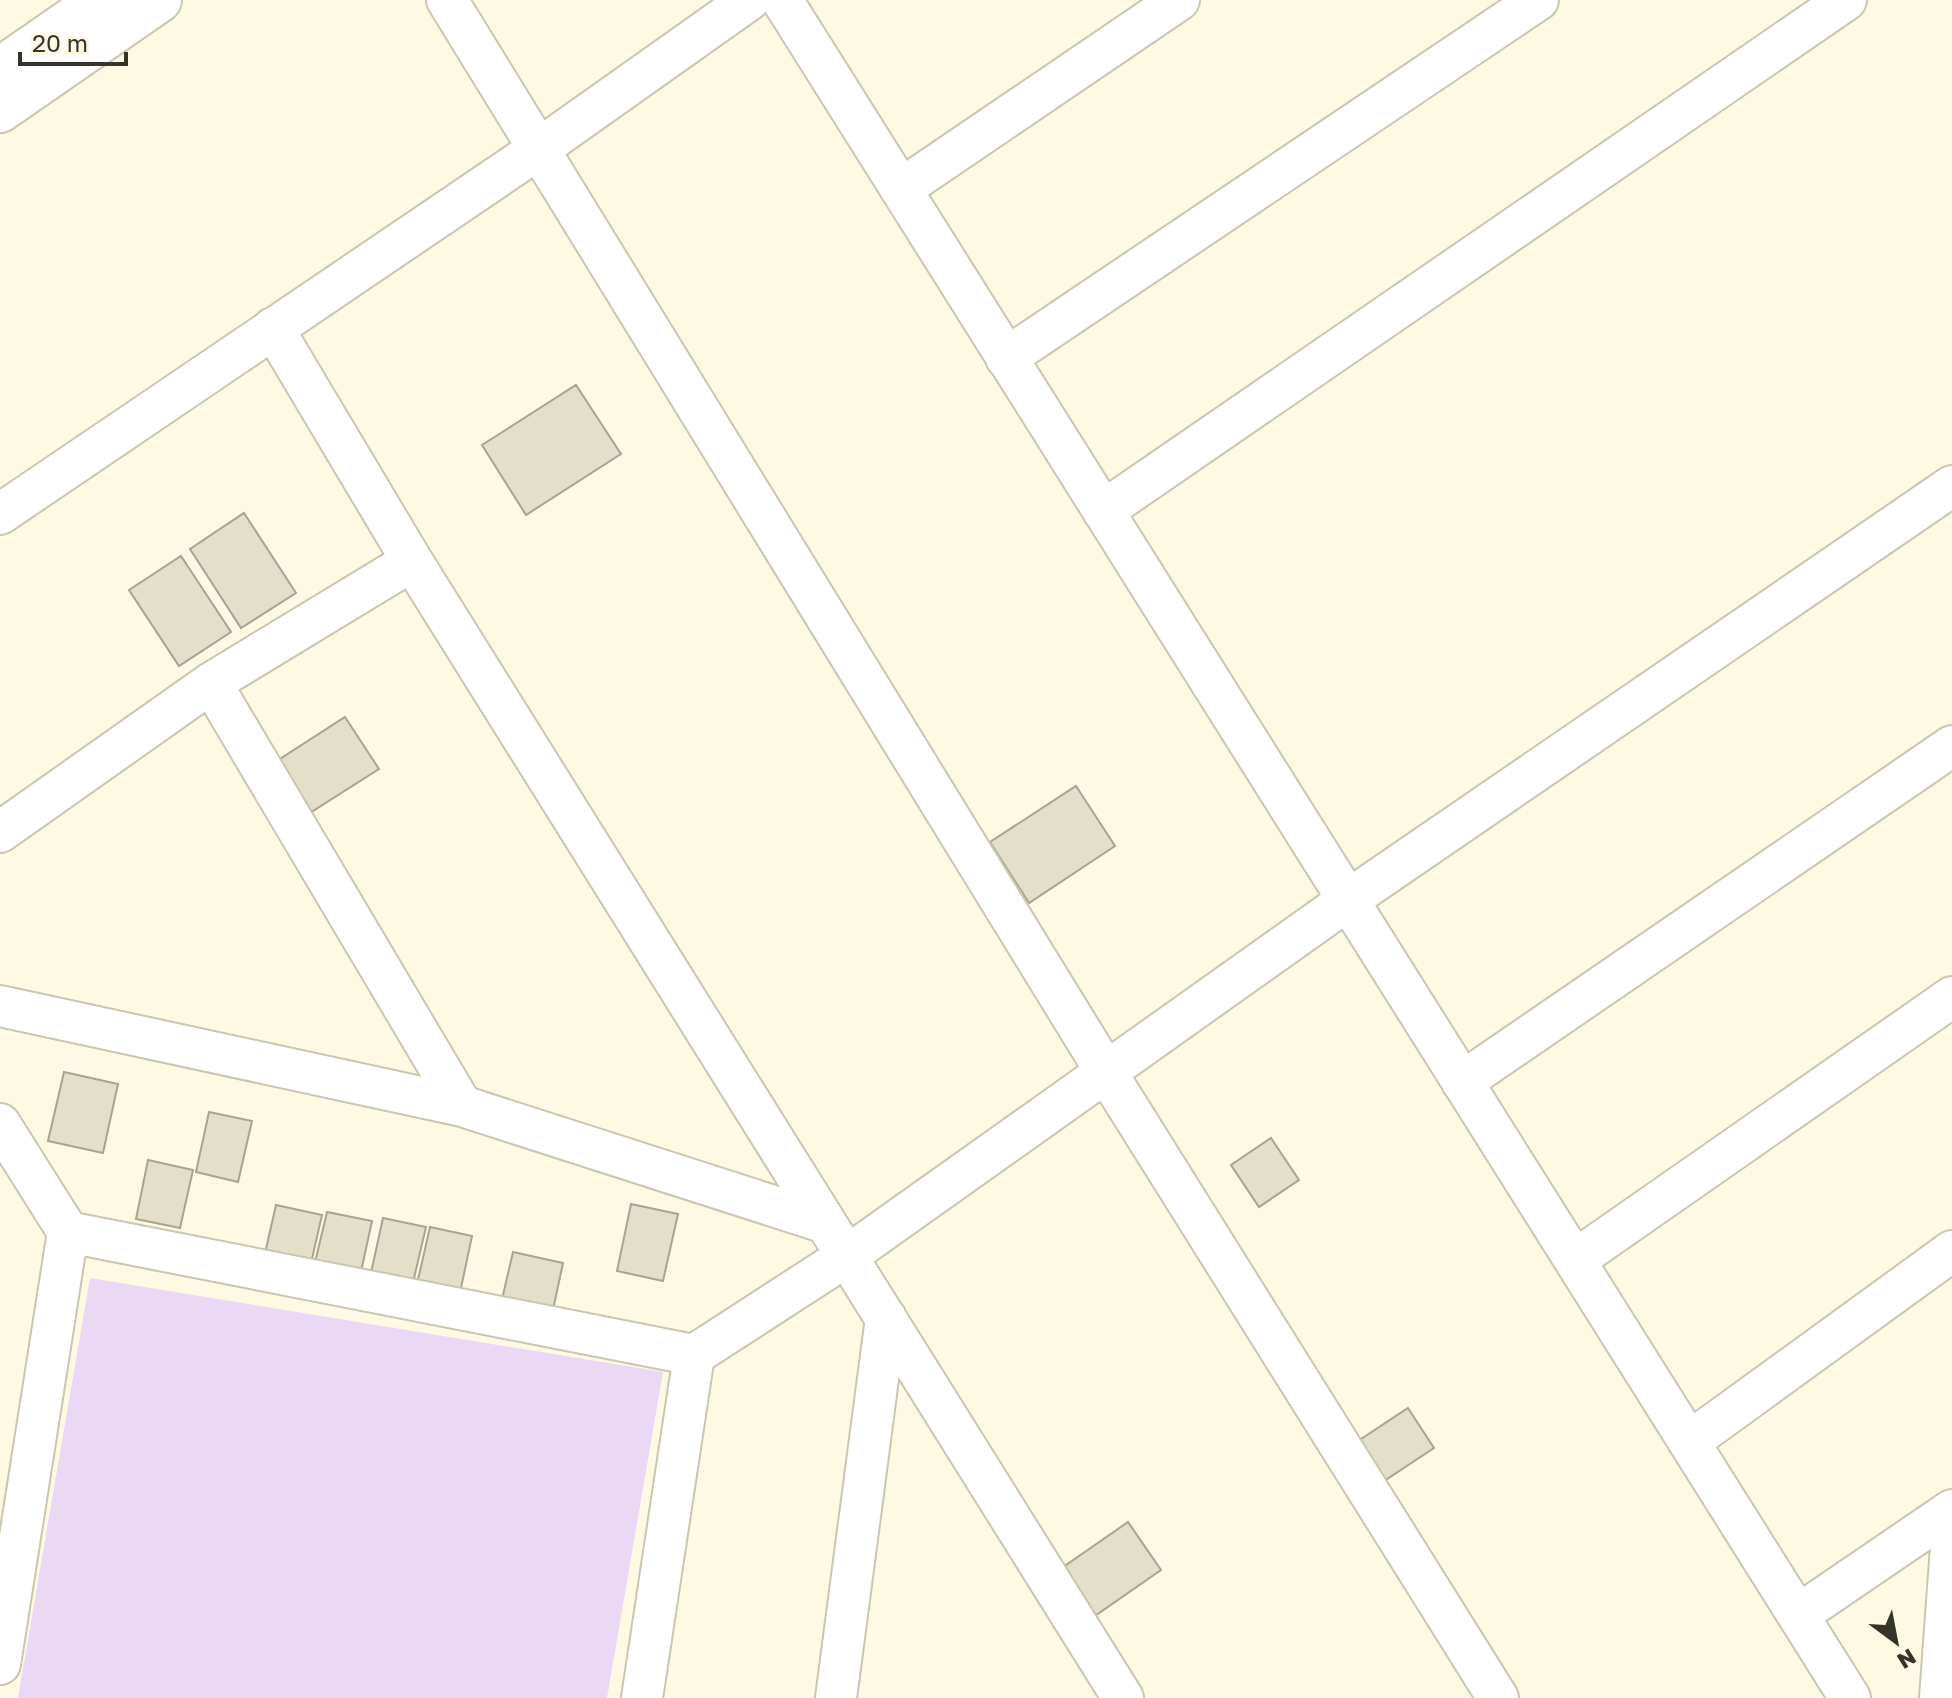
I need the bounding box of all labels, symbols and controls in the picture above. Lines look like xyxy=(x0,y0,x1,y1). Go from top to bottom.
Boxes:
scale bar xyxy=(20,16,126,66)
text: 20 m xyxy=(32,28,88,57)
north arrow xyxy=(1856,1602,1936,1682)
text: N xyxy=(1893,1644,1921,1675)

